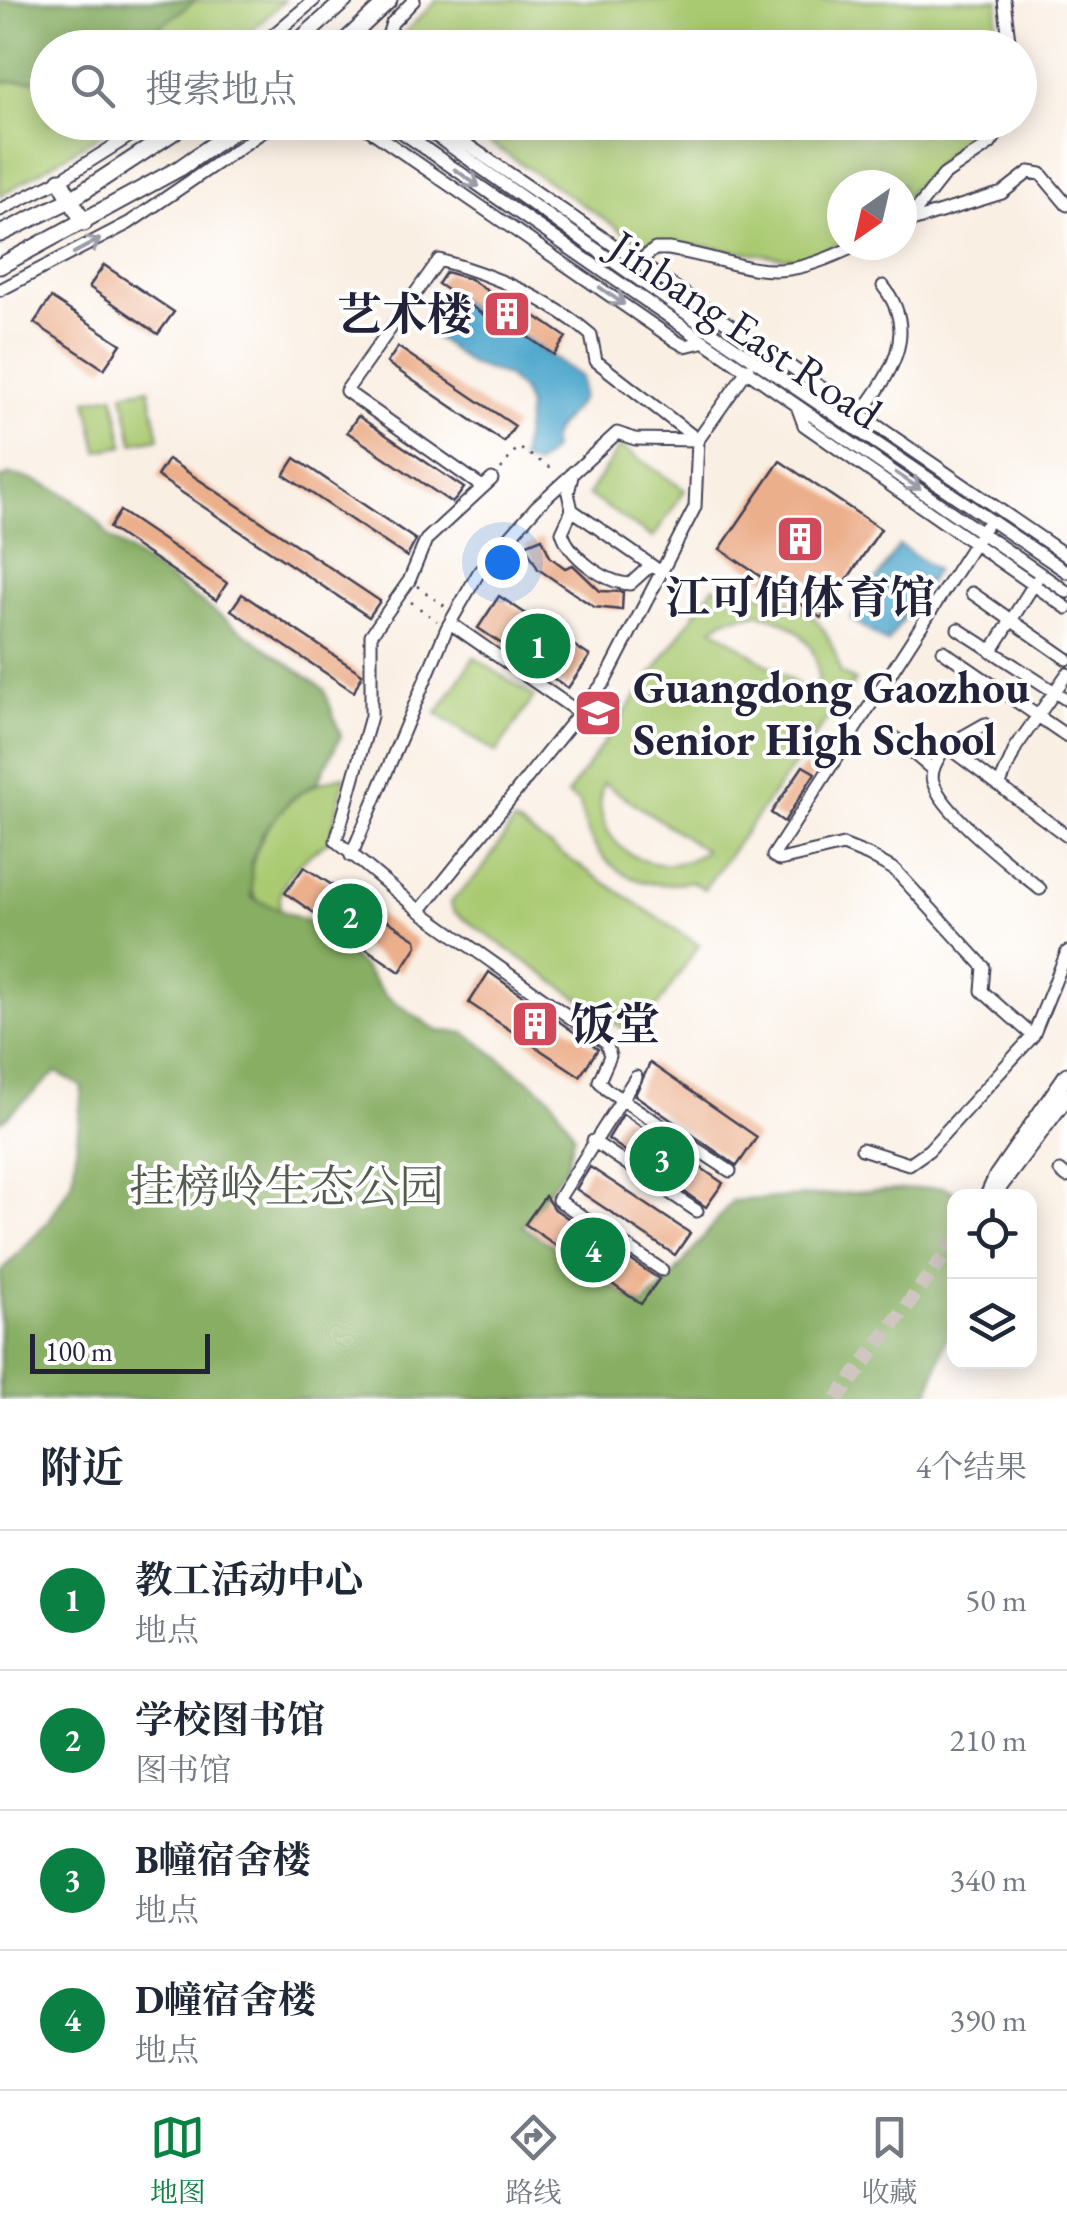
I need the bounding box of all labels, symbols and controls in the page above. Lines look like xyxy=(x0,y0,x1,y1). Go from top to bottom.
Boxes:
search box xyxy=(30,30,1037,140)
icon: search xyxy=(65,58,120,113)
text: 搜索地点 xyxy=(145,64,297,113)
one-way arrow xyxy=(453,167,480,188)
north arrow xyxy=(827,170,917,260)
street label: Jinbang East Road xyxy=(595,214,894,442)
one-way arrow xyxy=(72,236,102,255)
place label: 艺术楼 xyxy=(337,285,472,343)
one-way arrow xyxy=(598,285,626,306)
building icon: 艺术楼 xyxy=(481,288,533,340)
one-way arrow xyxy=(894,470,922,491)
building icon: 江可伯体育馆 xyxy=(774,513,826,565)
your location xyxy=(477,537,528,588)
place label: 江可伯体育馆 xyxy=(665,568,935,626)
pin: 1 xyxy=(506,608,570,684)
place label: Guangdong Gaozhou Senior High School xyxy=(633,658,1030,769)
school or university icon: Guangdong Gaozhou Senior High School xyxy=(572,687,624,739)
pin: 2 xyxy=(318,878,382,954)
place label: 饭堂 xyxy=(570,995,660,1053)
building icon: 饭堂 xyxy=(509,998,561,1050)
pin: 3 xyxy=(630,1122,694,1196)
park label: 挂榜岭生态公园 xyxy=(129,1157,445,1215)
map controls xyxy=(947,1189,1037,1369)
button: locate xyxy=(947,1189,1037,1279)
pin: 4 xyxy=(560,1212,626,1288)
button: layers xyxy=(947,1279,1037,1369)
scale bar xyxy=(30,1329,210,1374)
text: 100 m xyxy=(45,1333,113,1369)
text: 附近 xyxy=(40,1440,124,1495)
text: 4个结果 xyxy=(916,1446,1027,1488)
text: 教工活动中心 xyxy=(135,1555,363,1604)
text: 1 xyxy=(64,1579,81,1621)
text: 50 m xyxy=(965,1579,1027,1621)
text: 地点 xyxy=(135,1609,199,1651)
text: 学校图书馆 xyxy=(135,1695,325,1744)
text: 2 xyxy=(64,1719,81,1761)
text: 210 m xyxy=(950,1719,1027,1761)
text: 图书馆 xyxy=(135,1749,231,1791)
text: B幢宿舍楼 xyxy=(135,1835,311,1884)
text: 3 xyxy=(64,1859,81,1901)
text: 340 m xyxy=(950,1859,1027,1901)
text: 地点 xyxy=(135,1889,199,1931)
text: D幢宿舍楼 xyxy=(135,1975,316,2024)
text: 4 xyxy=(64,1999,81,2041)
text: 390 m xyxy=(950,1999,1027,2041)
text: 地点 xyxy=(135,2029,199,2071)
tab: 地图 xyxy=(150,2110,206,2210)
tab: 路线 xyxy=(505,2110,561,2210)
tab: 收藏 xyxy=(861,2110,917,2210)

